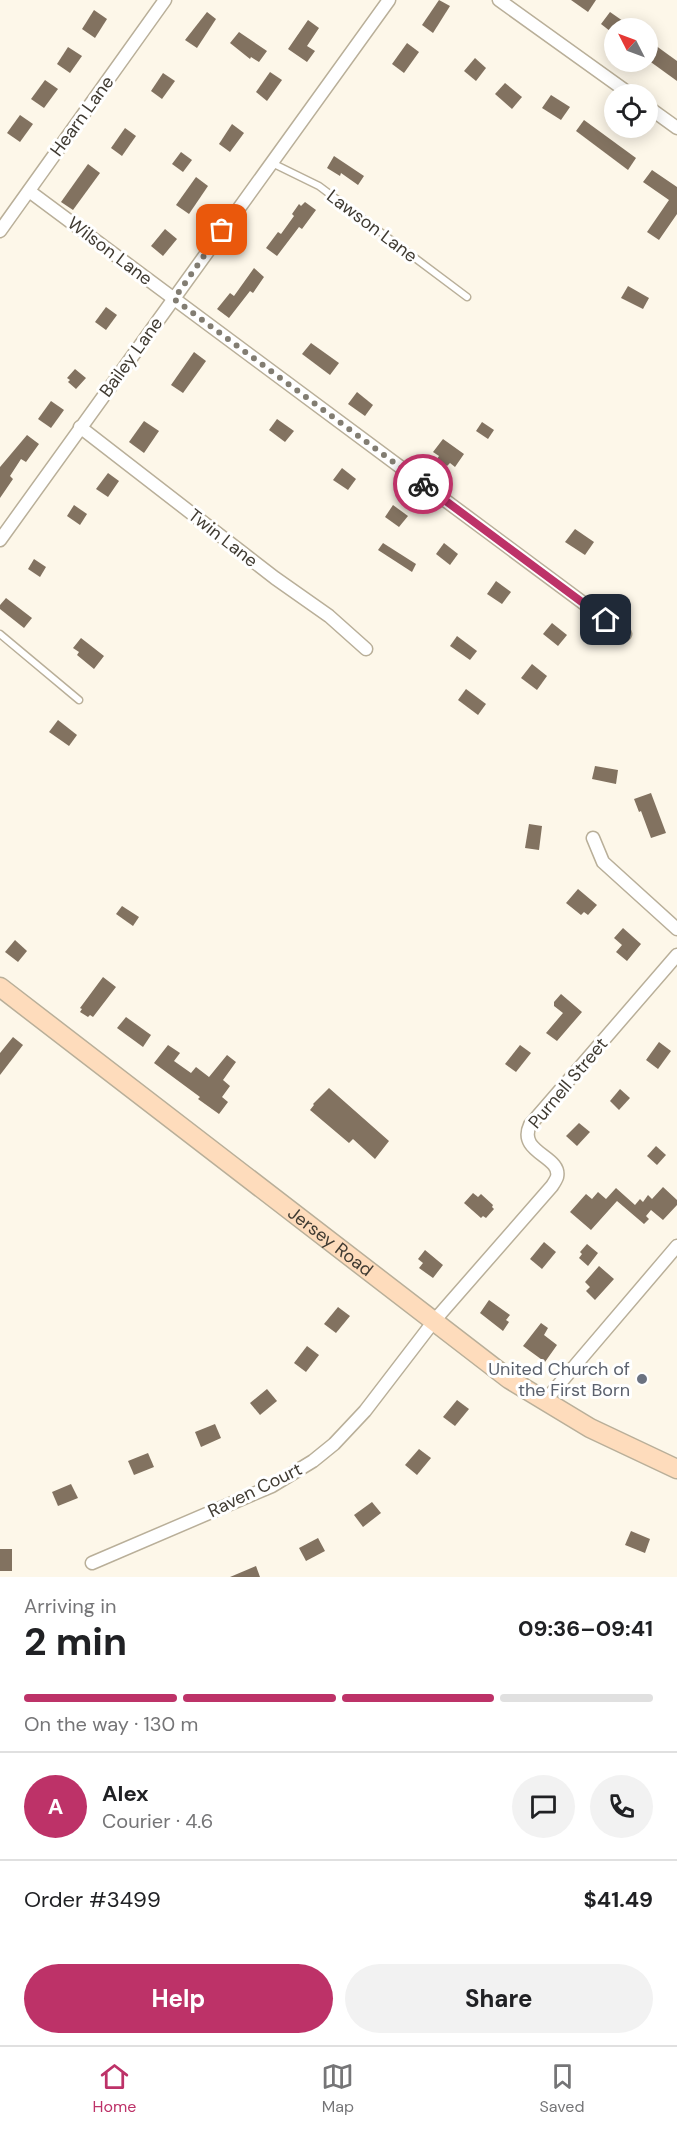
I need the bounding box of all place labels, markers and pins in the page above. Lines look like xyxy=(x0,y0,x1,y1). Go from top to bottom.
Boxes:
pin xyxy=(196,204,247,255)
pin xyxy=(580,594,631,645)
place label: United Church of the First Born xyxy=(488,1357,630,1402)
marker: United Church of the First Born xyxy=(635,1372,649,1386)

